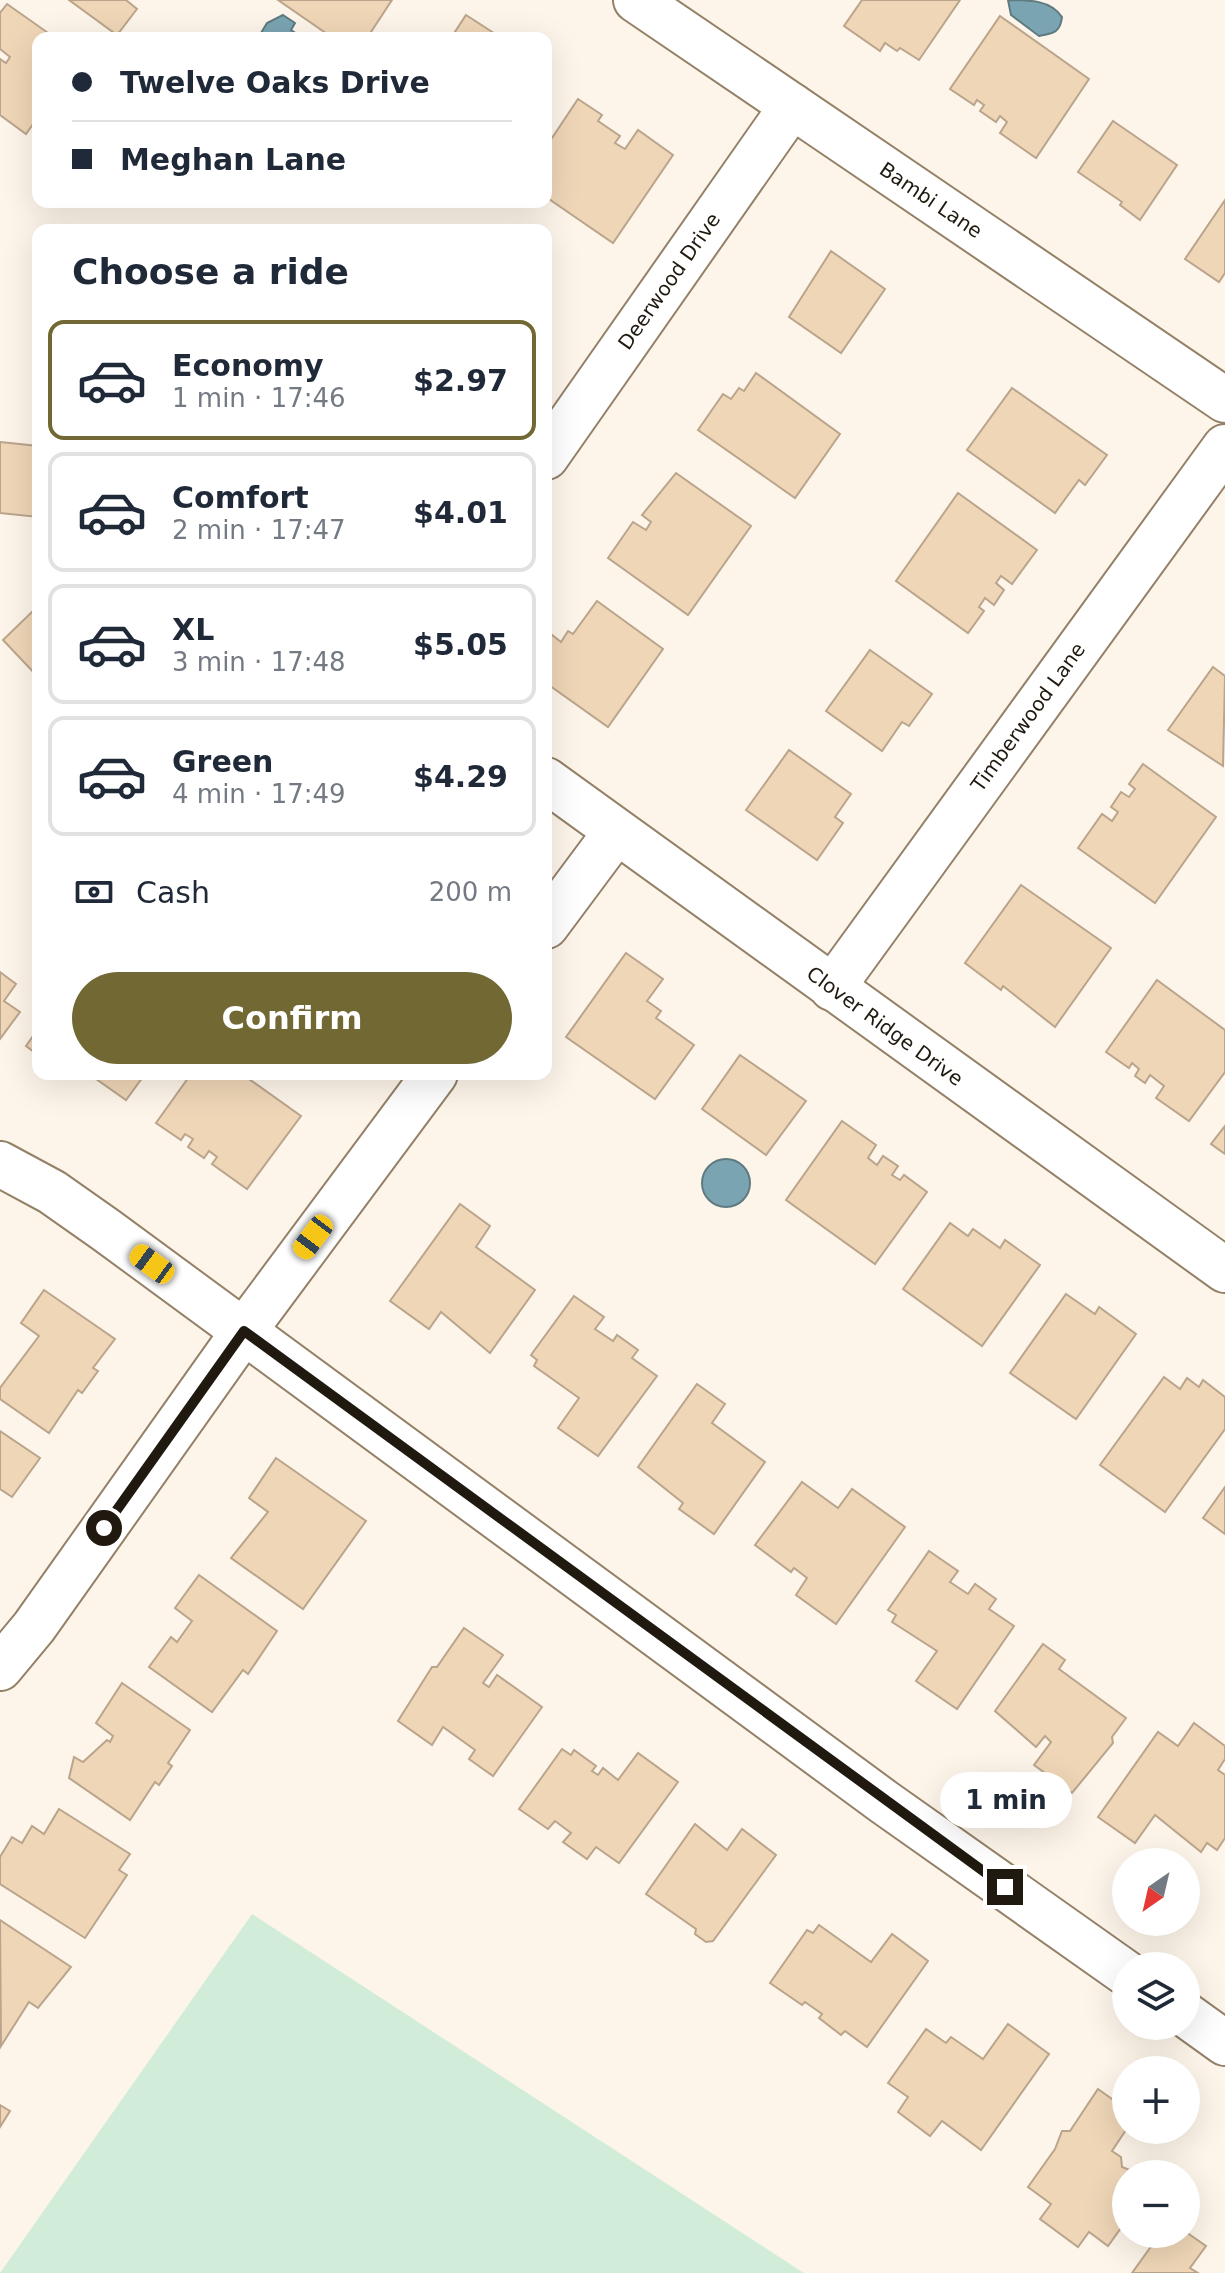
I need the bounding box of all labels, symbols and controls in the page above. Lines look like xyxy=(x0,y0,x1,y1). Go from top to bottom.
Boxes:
text: Twelve Oaks Drive xyxy=(120,65,430,100)
text: Meghan Lane xyxy=(120,142,346,177)
street label: Bambi Lane xyxy=(875,157,987,243)
street label: Deerwood Drive xyxy=(613,208,725,354)
text: Choose a ride xyxy=(72,251,349,292)
icon: car xyxy=(76,344,148,416)
text: Economy xyxy=(172,348,324,383)
text: $2.97 xyxy=(413,363,508,398)
text: 1 min · 17:46 xyxy=(172,383,346,413)
icon: car xyxy=(76,476,148,548)
text: Comfort xyxy=(172,480,309,515)
text: $4.01 xyxy=(413,495,508,530)
text: 2 min · 17:47 xyxy=(172,515,346,545)
icon: car xyxy=(76,608,148,680)
text: XL xyxy=(172,612,214,647)
text: $5.05 xyxy=(413,627,508,662)
street label: Timberwood Lane xyxy=(965,638,1090,797)
text: 3 min · 17:48 xyxy=(172,647,346,677)
icon: car xyxy=(76,740,148,812)
text: Green xyxy=(172,744,273,779)
text: $4.29 xyxy=(413,759,508,794)
text: 4 min · 17:49 xyxy=(172,779,346,809)
icon: cash xyxy=(72,870,116,914)
text: Cash xyxy=(136,875,210,910)
text: 200 m xyxy=(429,877,512,907)
street label: Clover Ridge Drive xyxy=(802,961,968,1091)
button: Confirm xyxy=(72,972,512,1064)
car xyxy=(289,1211,337,1263)
car xyxy=(126,1240,178,1288)
route start xyxy=(86,1510,122,1546)
callout: 1 min xyxy=(939,1771,1071,1827)
text: 1 min xyxy=(965,1785,1047,1815)
north arrow xyxy=(1112,1848,1200,1936)
map controls xyxy=(1112,1848,1200,2248)
route end xyxy=(987,1869,1023,1905)
button: layers xyxy=(1112,1952,1200,2040)
button: + xyxy=(1112,2056,1200,2144)
button: − xyxy=(1112,2160,1200,2248)

